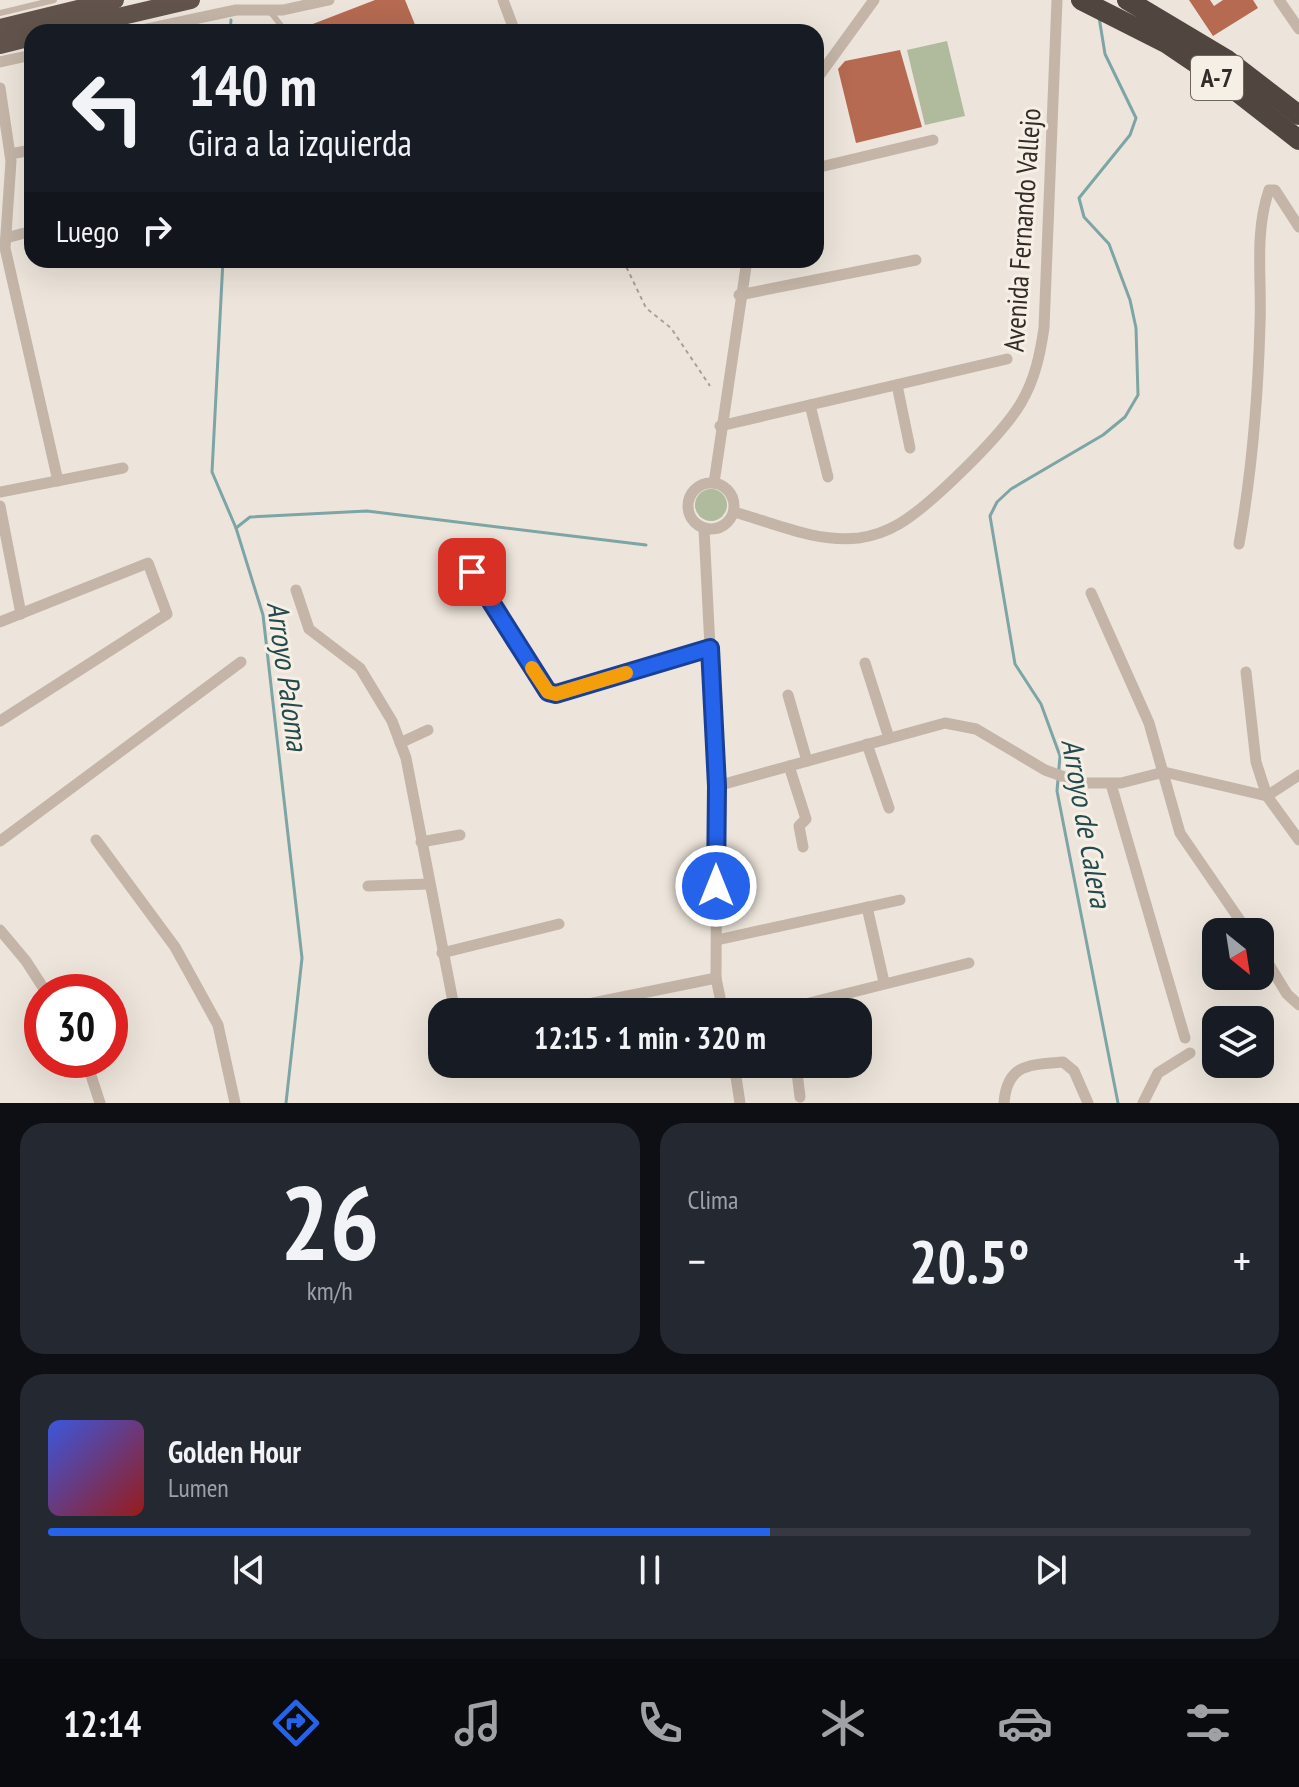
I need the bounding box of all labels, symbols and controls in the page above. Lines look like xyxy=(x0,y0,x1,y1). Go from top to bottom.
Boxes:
text: 140 m xyxy=(188,49,317,121)
icon: left xyxy=(56,56,160,160)
road number: A-7 xyxy=(1191,56,1243,100)
street label: Avenida Fernando Vallejo xyxy=(995,107,1048,353)
text: Gira a la izquierda xyxy=(188,119,412,166)
icon: right xyxy=(135,208,179,252)
text: Luego xyxy=(56,211,119,250)
pin xyxy=(438,538,506,606)
icon: arrive xyxy=(450,550,494,594)
water label: Arroyo Paloma xyxy=(259,599,319,755)
water label: Arroyo de Calera xyxy=(1053,735,1122,912)
position arrow xyxy=(674,844,758,928)
north arrow xyxy=(1202,918,1274,990)
map controls xyxy=(1202,918,1274,1078)
speed limit sign: 30 xyxy=(24,974,128,1078)
button: layers xyxy=(1202,1006,1274,1078)
text: 12:15 · 1 min · 320 m xyxy=(534,1018,766,1057)
text: 26 xyxy=(280,1154,379,1289)
text: Clima xyxy=(688,1183,738,1216)
text: 20.5° xyxy=(909,1222,1030,1300)
text: − xyxy=(688,1232,706,1289)
text: + xyxy=(1233,1232,1251,1289)
text: km/h xyxy=(307,1274,353,1307)
text: Golden Hour xyxy=(168,1432,301,1471)
text: Lumen xyxy=(168,1471,229,1504)
icon: previous xyxy=(227,1548,271,1592)
icon: pause xyxy=(628,1548,672,1592)
icon: next xyxy=(1029,1548,1073,1592)
icon: directions xyxy=(268,1695,324,1751)
icon: music xyxy=(450,1695,506,1751)
icon: phone xyxy=(632,1695,688,1751)
icon: climate xyxy=(815,1695,871,1751)
icon: car xyxy=(997,1695,1053,1751)
icon: filters xyxy=(1180,1695,1236,1751)
text: 12:14 xyxy=(63,1700,141,1747)

